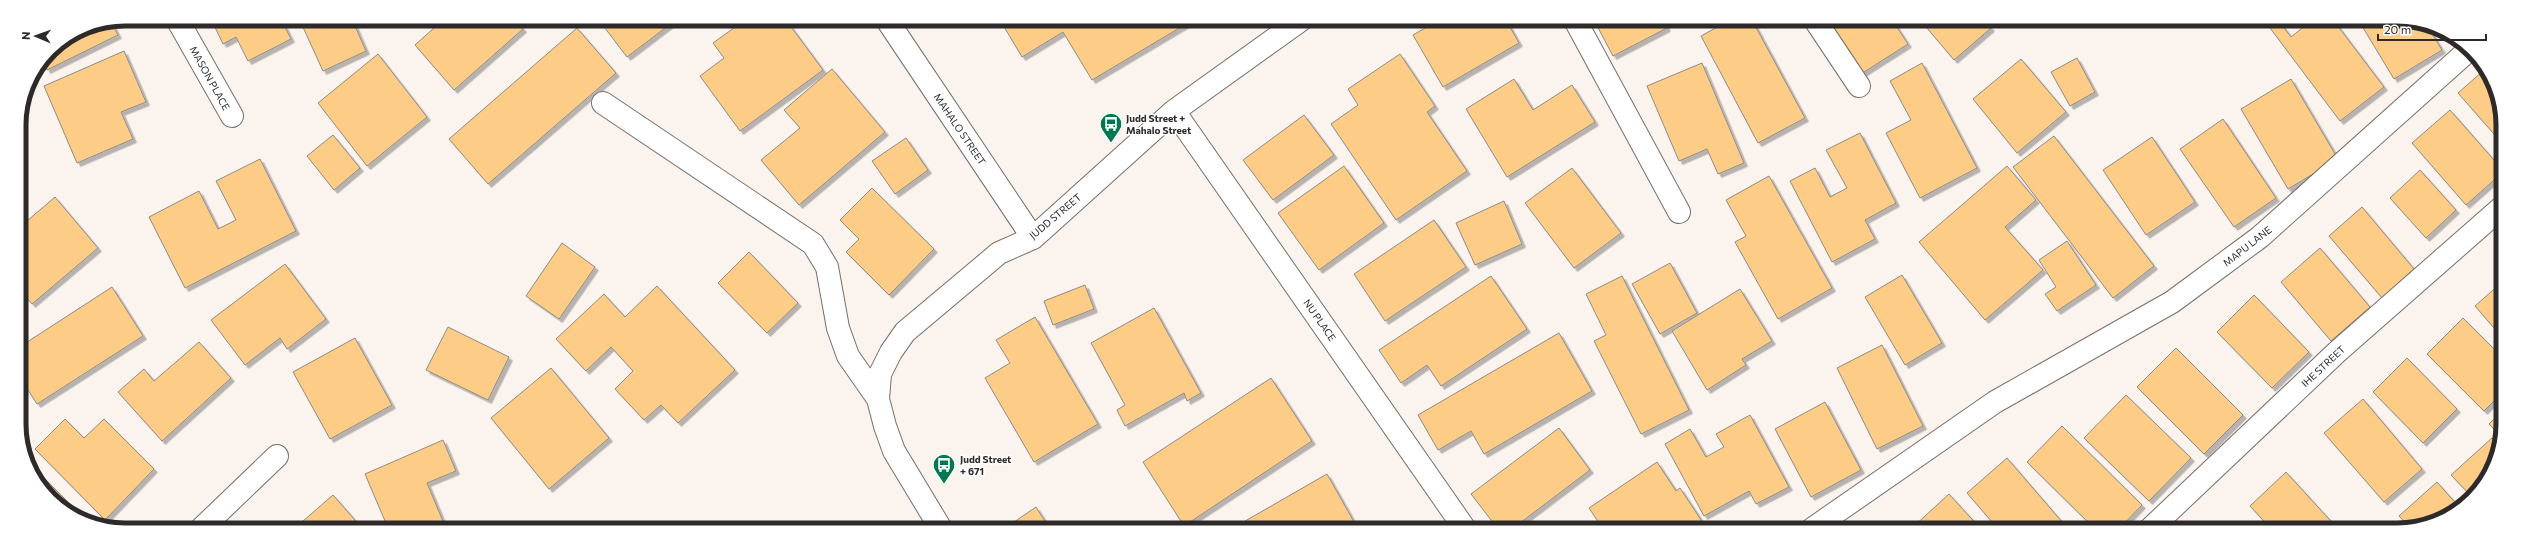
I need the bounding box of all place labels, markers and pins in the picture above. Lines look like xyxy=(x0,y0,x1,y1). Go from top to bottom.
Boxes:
bus stop icon: Judd Street + Mahalo Street xyxy=(1098,111,1124,144)
place label: Judd Street + Mahalo Street xyxy=(1126,112,1191,136)
bus stop icon: Judd Street + 671 xyxy=(931,452,957,485)
place label: Judd Street + 671 xyxy=(960,453,1011,477)

